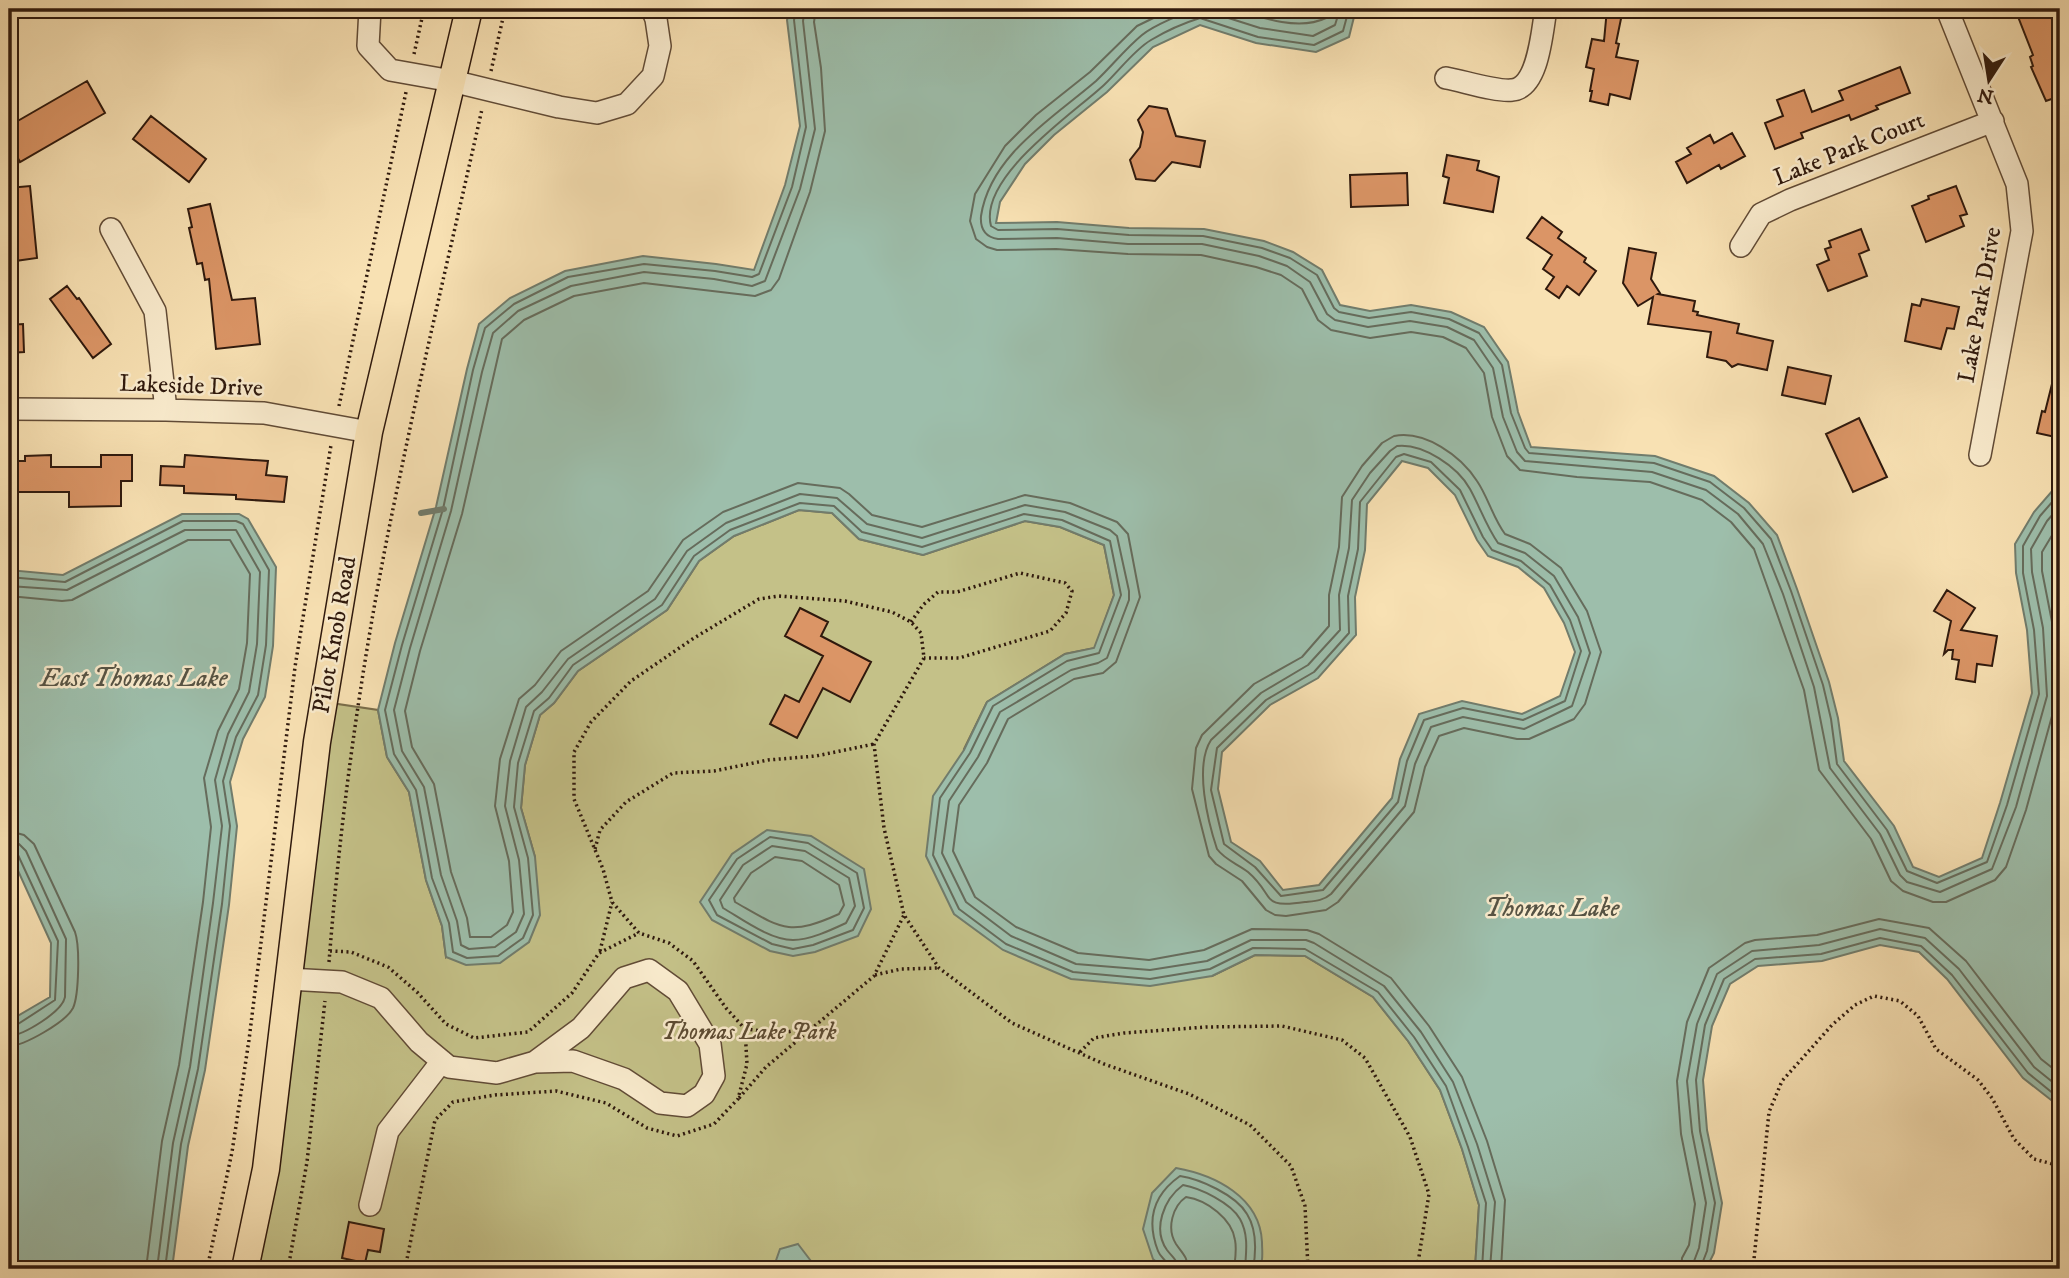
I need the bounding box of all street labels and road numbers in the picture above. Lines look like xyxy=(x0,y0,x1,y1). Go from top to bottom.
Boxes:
street label: Lake Park Court xyxy=(1769,105,1929,193)
street label: Lake Park Drive xyxy=(1952,225,2008,385)
street label: Lakeside Drive xyxy=(119,368,263,404)
street label: Pilot Knob Road xyxy=(306,554,364,716)

